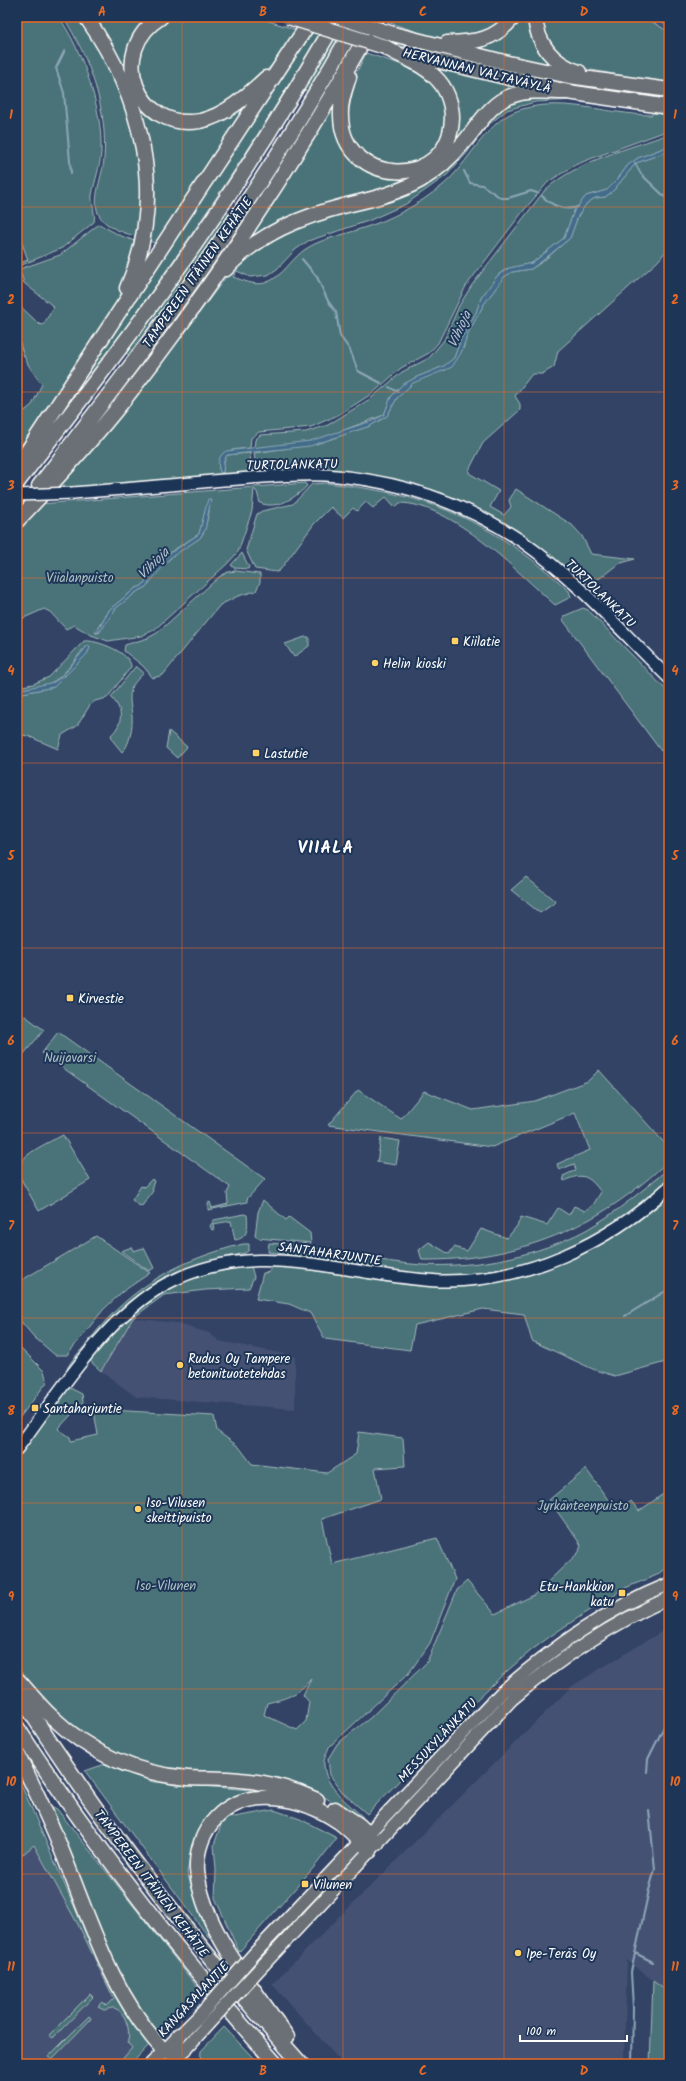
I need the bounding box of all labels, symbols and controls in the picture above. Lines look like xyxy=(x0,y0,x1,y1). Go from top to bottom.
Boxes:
text: A xyxy=(98,2,106,23)
text: B xyxy=(259,2,267,23)
text: C xyxy=(419,2,427,23)
text: D xyxy=(580,2,589,23)
street label: HERVANNAN VALTAVÄYLÄ xyxy=(400,43,553,100)
text: 1 xyxy=(9,105,13,126)
text: 1 xyxy=(673,105,677,126)
street label: TAMPEREEN ITÄINEN KEHÄTIE xyxy=(138,193,259,353)
text: 2 xyxy=(7,290,15,311)
text: 2 xyxy=(671,290,679,311)
water label: Vihioja xyxy=(442,306,479,351)
street label: TURTOLANKATU xyxy=(246,454,338,477)
text: 3 xyxy=(6,476,15,497)
text: 3 xyxy=(670,476,679,497)
water label: Vihioja xyxy=(132,541,176,585)
street label: TURTOLANKATU xyxy=(560,555,640,634)
park label: Viialanpuisto xyxy=(46,568,114,589)
place label: Kiilatie xyxy=(463,632,500,653)
marker: Kiilatie xyxy=(450,636,460,646)
place label: Helin kioski xyxy=(383,654,447,675)
marker: Helin kioski xyxy=(370,658,380,668)
text: 4 xyxy=(7,661,15,682)
text: 4 xyxy=(671,661,679,682)
place label: Lastutie xyxy=(264,744,308,765)
marker: Lastutie xyxy=(251,748,261,758)
district label: VIIALA xyxy=(298,835,354,862)
text: 5 xyxy=(7,846,16,867)
text: 5 xyxy=(671,846,680,867)
place label: Kirvestie xyxy=(78,989,124,1010)
marker: Kirvestie xyxy=(65,993,75,1003)
text: 6 xyxy=(7,1031,15,1052)
text: 6 xyxy=(671,1031,679,1052)
park label: Nuijavarsi xyxy=(44,1048,97,1069)
text: 7 xyxy=(8,1216,15,1237)
text: 7 xyxy=(672,1216,679,1237)
street label: SANTAHARJUNTIE xyxy=(277,1237,383,1272)
place label: Rudus Oy Tampere betonituotetehdas xyxy=(188,1349,290,1385)
marker: Rudus Oy Tampere betonituotetehdas xyxy=(175,1360,185,1370)
place label: Santaharjuntie xyxy=(43,1399,122,1420)
text: 8 xyxy=(7,1401,15,1422)
text: 8 xyxy=(671,1401,679,1422)
marker: Santaharjuntie xyxy=(30,1403,40,1413)
place label: Iso-Vilusen skeittipuisto xyxy=(146,1493,212,1529)
park label: Jyrkänteenpuisto xyxy=(537,1496,629,1517)
marker: Iso-Vilusen skeittipuisto xyxy=(133,1504,143,1514)
park label: Iso-Vilunen xyxy=(136,1576,196,1597)
place label: Etu-Hankkion katu xyxy=(539,1577,615,1613)
text: 9 xyxy=(8,1587,15,1608)
text: 9 xyxy=(672,1587,679,1608)
marker: Etu-Hankkion katu xyxy=(617,1588,627,1598)
street label: MESSUKYLÄNKATU xyxy=(393,1694,483,1788)
text: 10 xyxy=(6,1772,17,1793)
text: 10 xyxy=(670,1772,681,1793)
street label: TAMPEREEN ITÄINEN KEHÄTIE xyxy=(88,1806,214,1963)
place label: Vilunen xyxy=(313,1875,352,1896)
marker: Vilunen xyxy=(300,1879,310,1889)
place label: Ipe-Teräs Oy xyxy=(526,1944,597,1965)
marker: Ipe-Teräs Oy xyxy=(513,1948,523,1958)
text: 11 xyxy=(7,1957,15,1978)
street label: KANGASALANTIE xyxy=(153,1957,235,2043)
text: 11 xyxy=(671,1957,679,1978)
scale bar xyxy=(520,2017,627,2043)
text: 100 m xyxy=(526,2022,557,2041)
text: A xyxy=(98,2061,106,2081)
text: B xyxy=(259,2061,267,2081)
text: C xyxy=(419,2061,427,2081)
text: D xyxy=(580,2061,589,2081)

